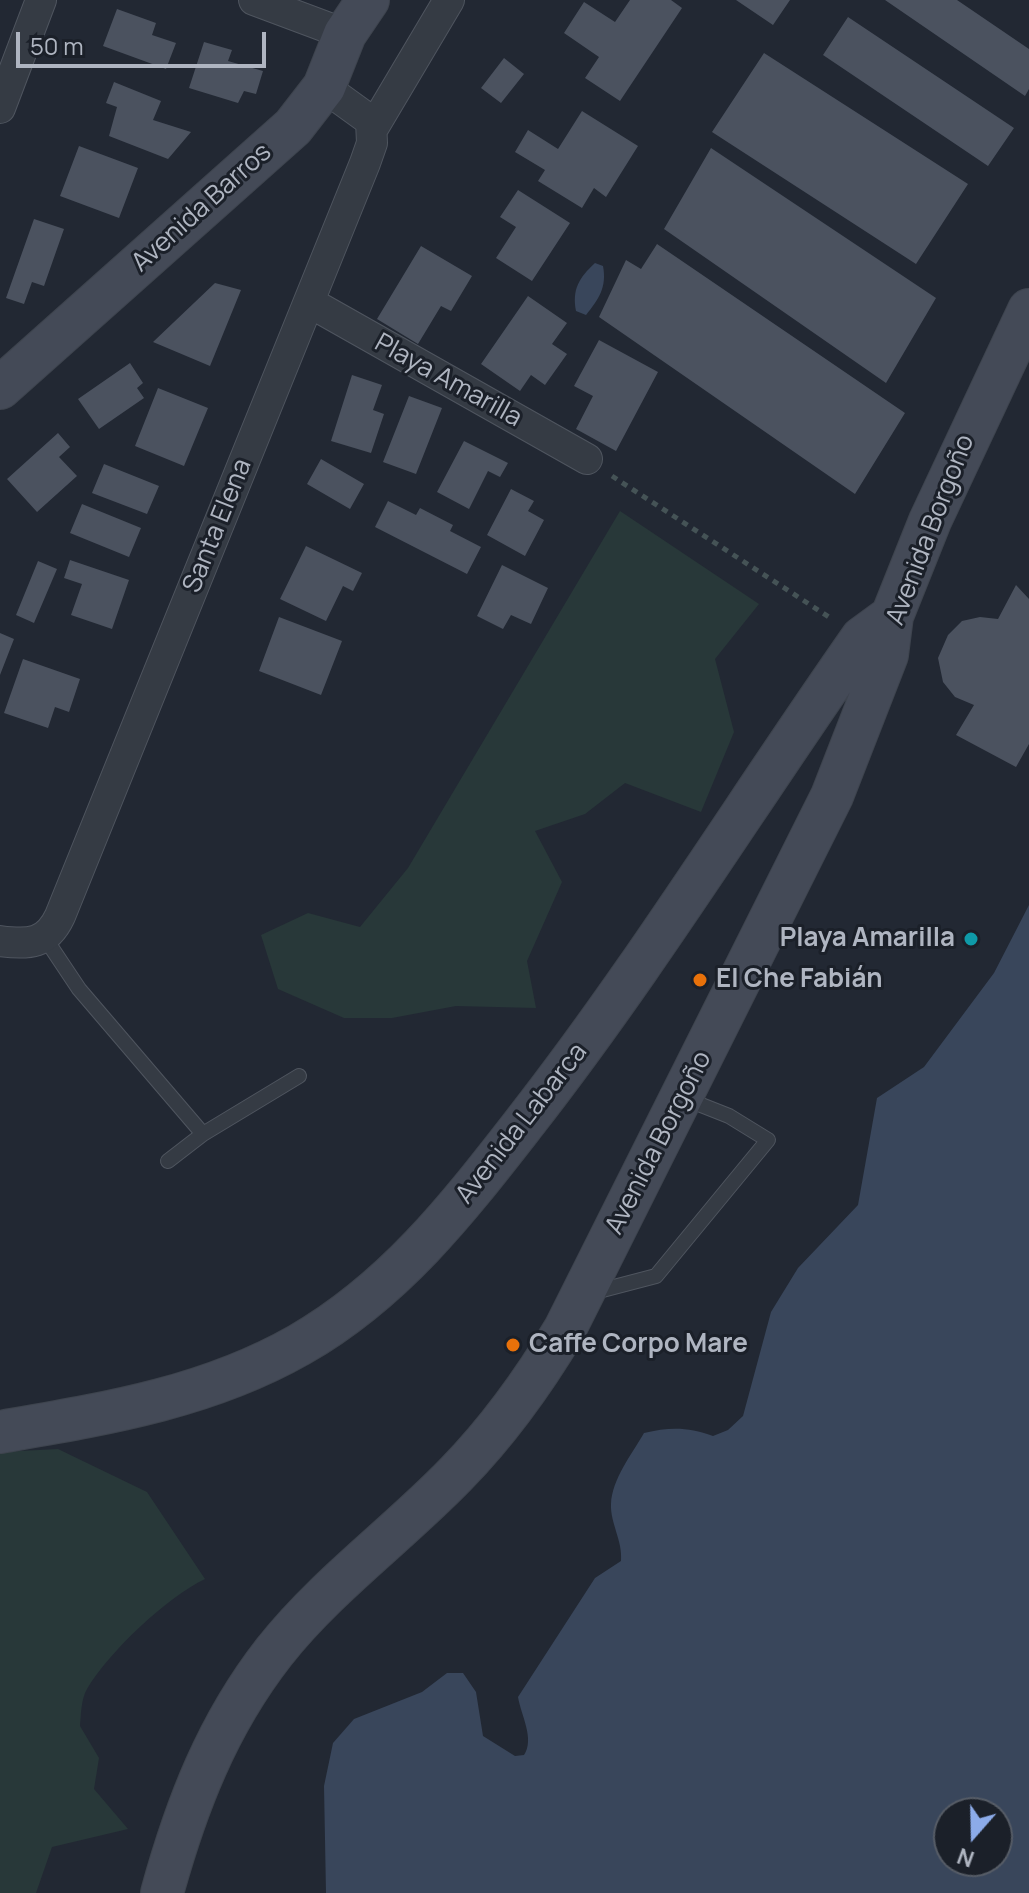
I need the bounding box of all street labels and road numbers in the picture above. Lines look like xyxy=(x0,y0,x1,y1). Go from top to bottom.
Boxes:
street label: Avenida Barros xyxy=(126,137,278,279)
street label: Playa Amarilla xyxy=(369,328,527,434)
street label: Avenida Borgoño xyxy=(880,430,982,630)
street label: Santa Elena xyxy=(177,455,259,597)
street label: Avenida Labarca xyxy=(450,1038,594,1210)
street label: Avenida Borgoño xyxy=(599,1046,719,1240)

